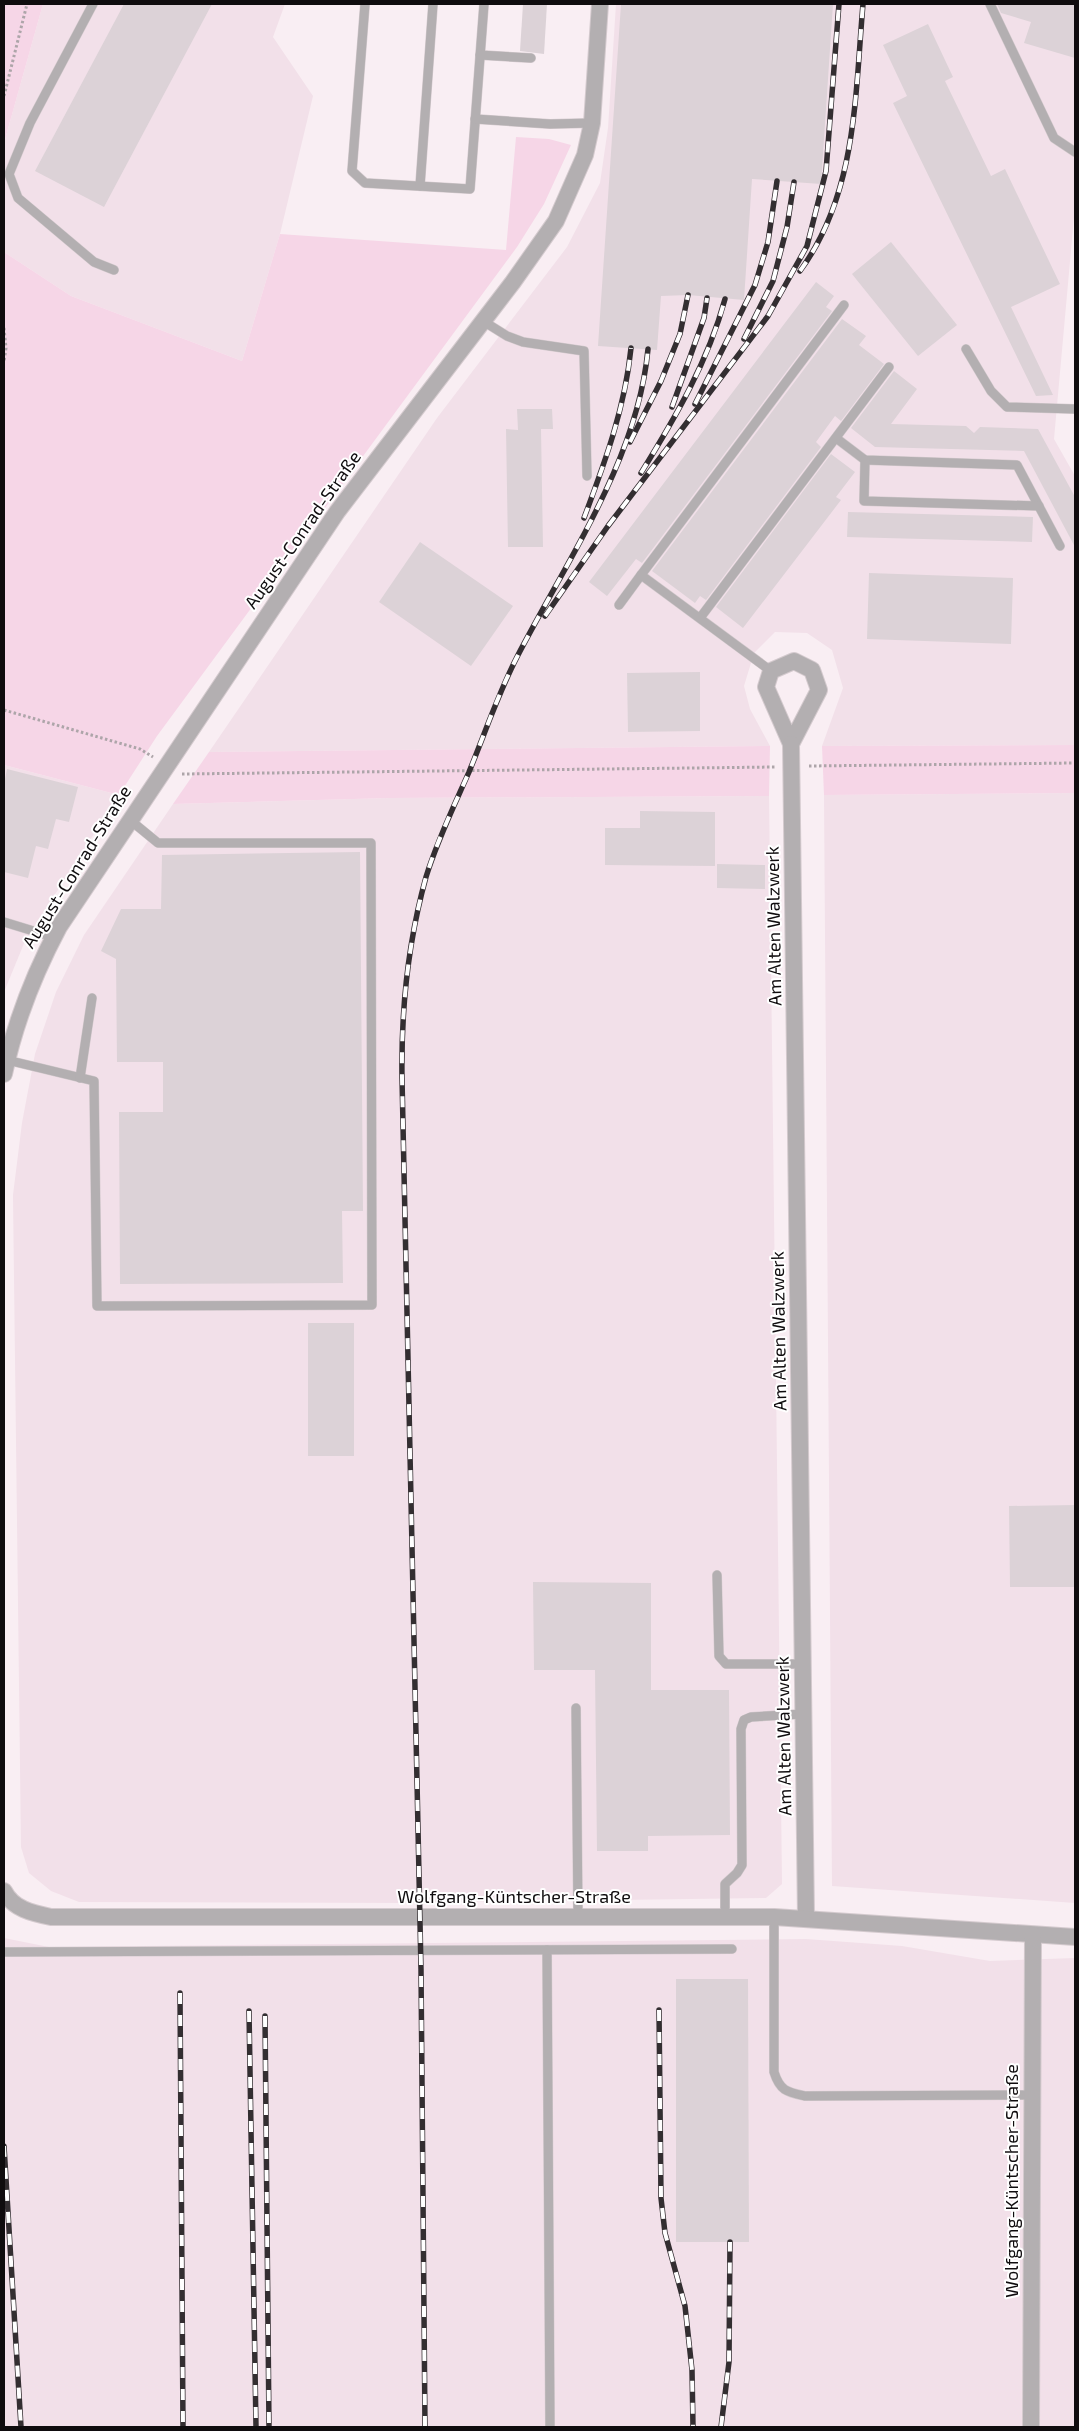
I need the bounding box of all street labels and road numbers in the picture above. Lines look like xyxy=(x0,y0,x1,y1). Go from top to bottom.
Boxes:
street label: August-Conrad-Straße xyxy=(239,446,365,613)
street label: August-Conrad-Straße xyxy=(17,781,135,952)
street label: Am Alten Walzwerk xyxy=(761,846,785,1006)
street label: Am Alten Walzwerk xyxy=(766,1251,790,1411)
street label: Am Alten Walzwerk xyxy=(771,1656,795,1816)
street label: Wolfgang-Küntscher-Straße xyxy=(397,1885,631,1907)
street label: Wolfgang-Küntscher-Straße xyxy=(1000,2064,1022,2298)

